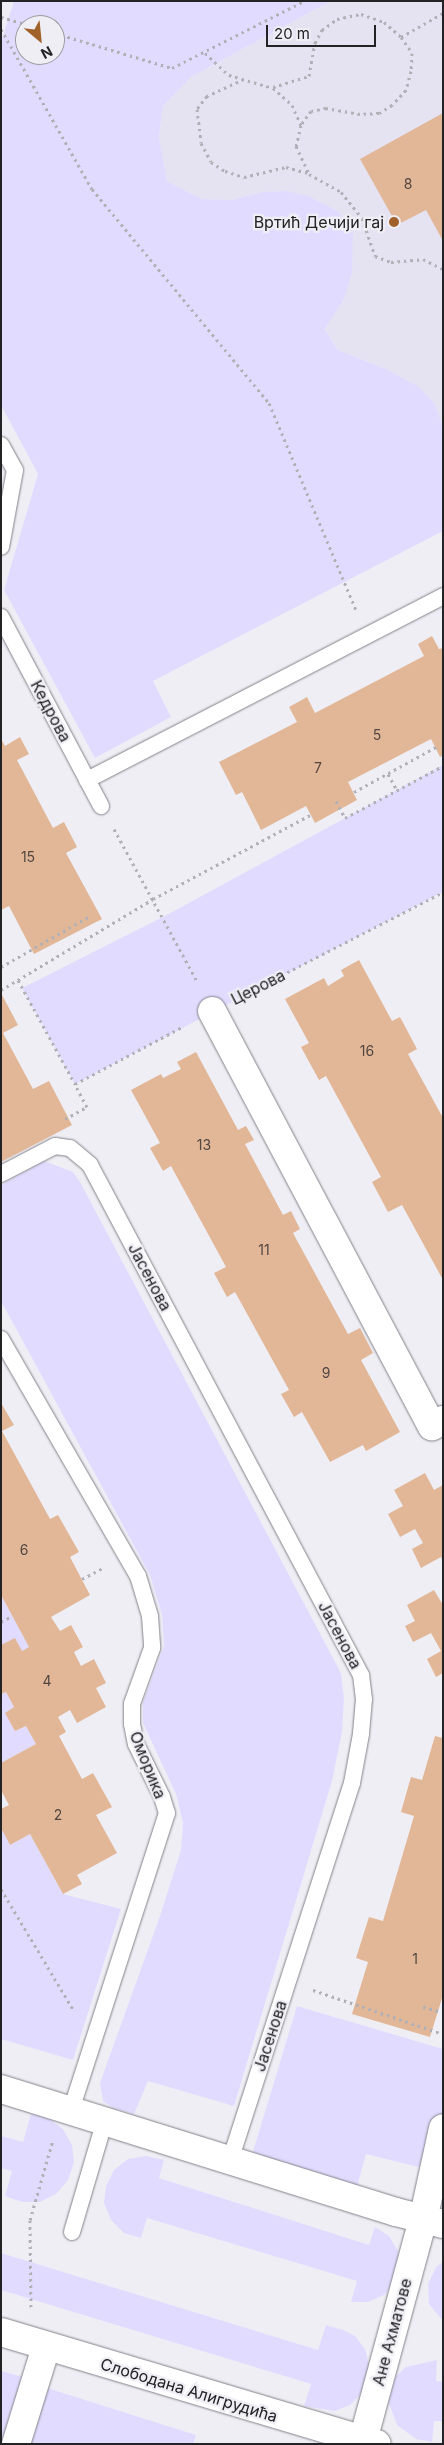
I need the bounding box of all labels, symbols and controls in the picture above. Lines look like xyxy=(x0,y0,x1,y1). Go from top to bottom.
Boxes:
north arrow xyxy=(15,15,65,65)
scale bar xyxy=(269,15,379,47)
text: 20 m xyxy=(274,24,310,43)
text: N xyxy=(38,43,56,63)
house number: 8 xyxy=(404,176,412,192)
place label: Вртић Дечији гај xyxy=(254,212,384,232)
marker: Вртић Дечији гај xyxy=(388,216,400,228)
street label: Кедрова xyxy=(27,677,75,745)
house number: 5 xyxy=(373,727,381,743)
house number: 7 xyxy=(314,760,322,776)
house number: 15 xyxy=(21,849,35,865)
street label: Церова xyxy=(228,965,288,1009)
house number: 16 xyxy=(360,1043,374,1059)
house number: 13 xyxy=(197,1137,211,1153)
street label: Јасенова xyxy=(124,1240,176,1314)
house number: 11 xyxy=(258,1242,270,1258)
house number: 9 xyxy=(322,1365,330,1381)
house number: 6 xyxy=(20,1542,28,1558)
street label: Јасенова xyxy=(314,1598,366,1672)
house number: 4 xyxy=(42,1673,52,1689)
street label: Оморика xyxy=(126,1728,170,1802)
house number: 2 xyxy=(54,1807,62,1823)
house number: 1 xyxy=(412,1951,418,1967)
street label: Јасенова xyxy=(249,1998,291,2074)
street label: Ане Ахматове xyxy=(368,2276,416,2388)
street label: Слободана Алигрудића xyxy=(98,2354,280,2426)

